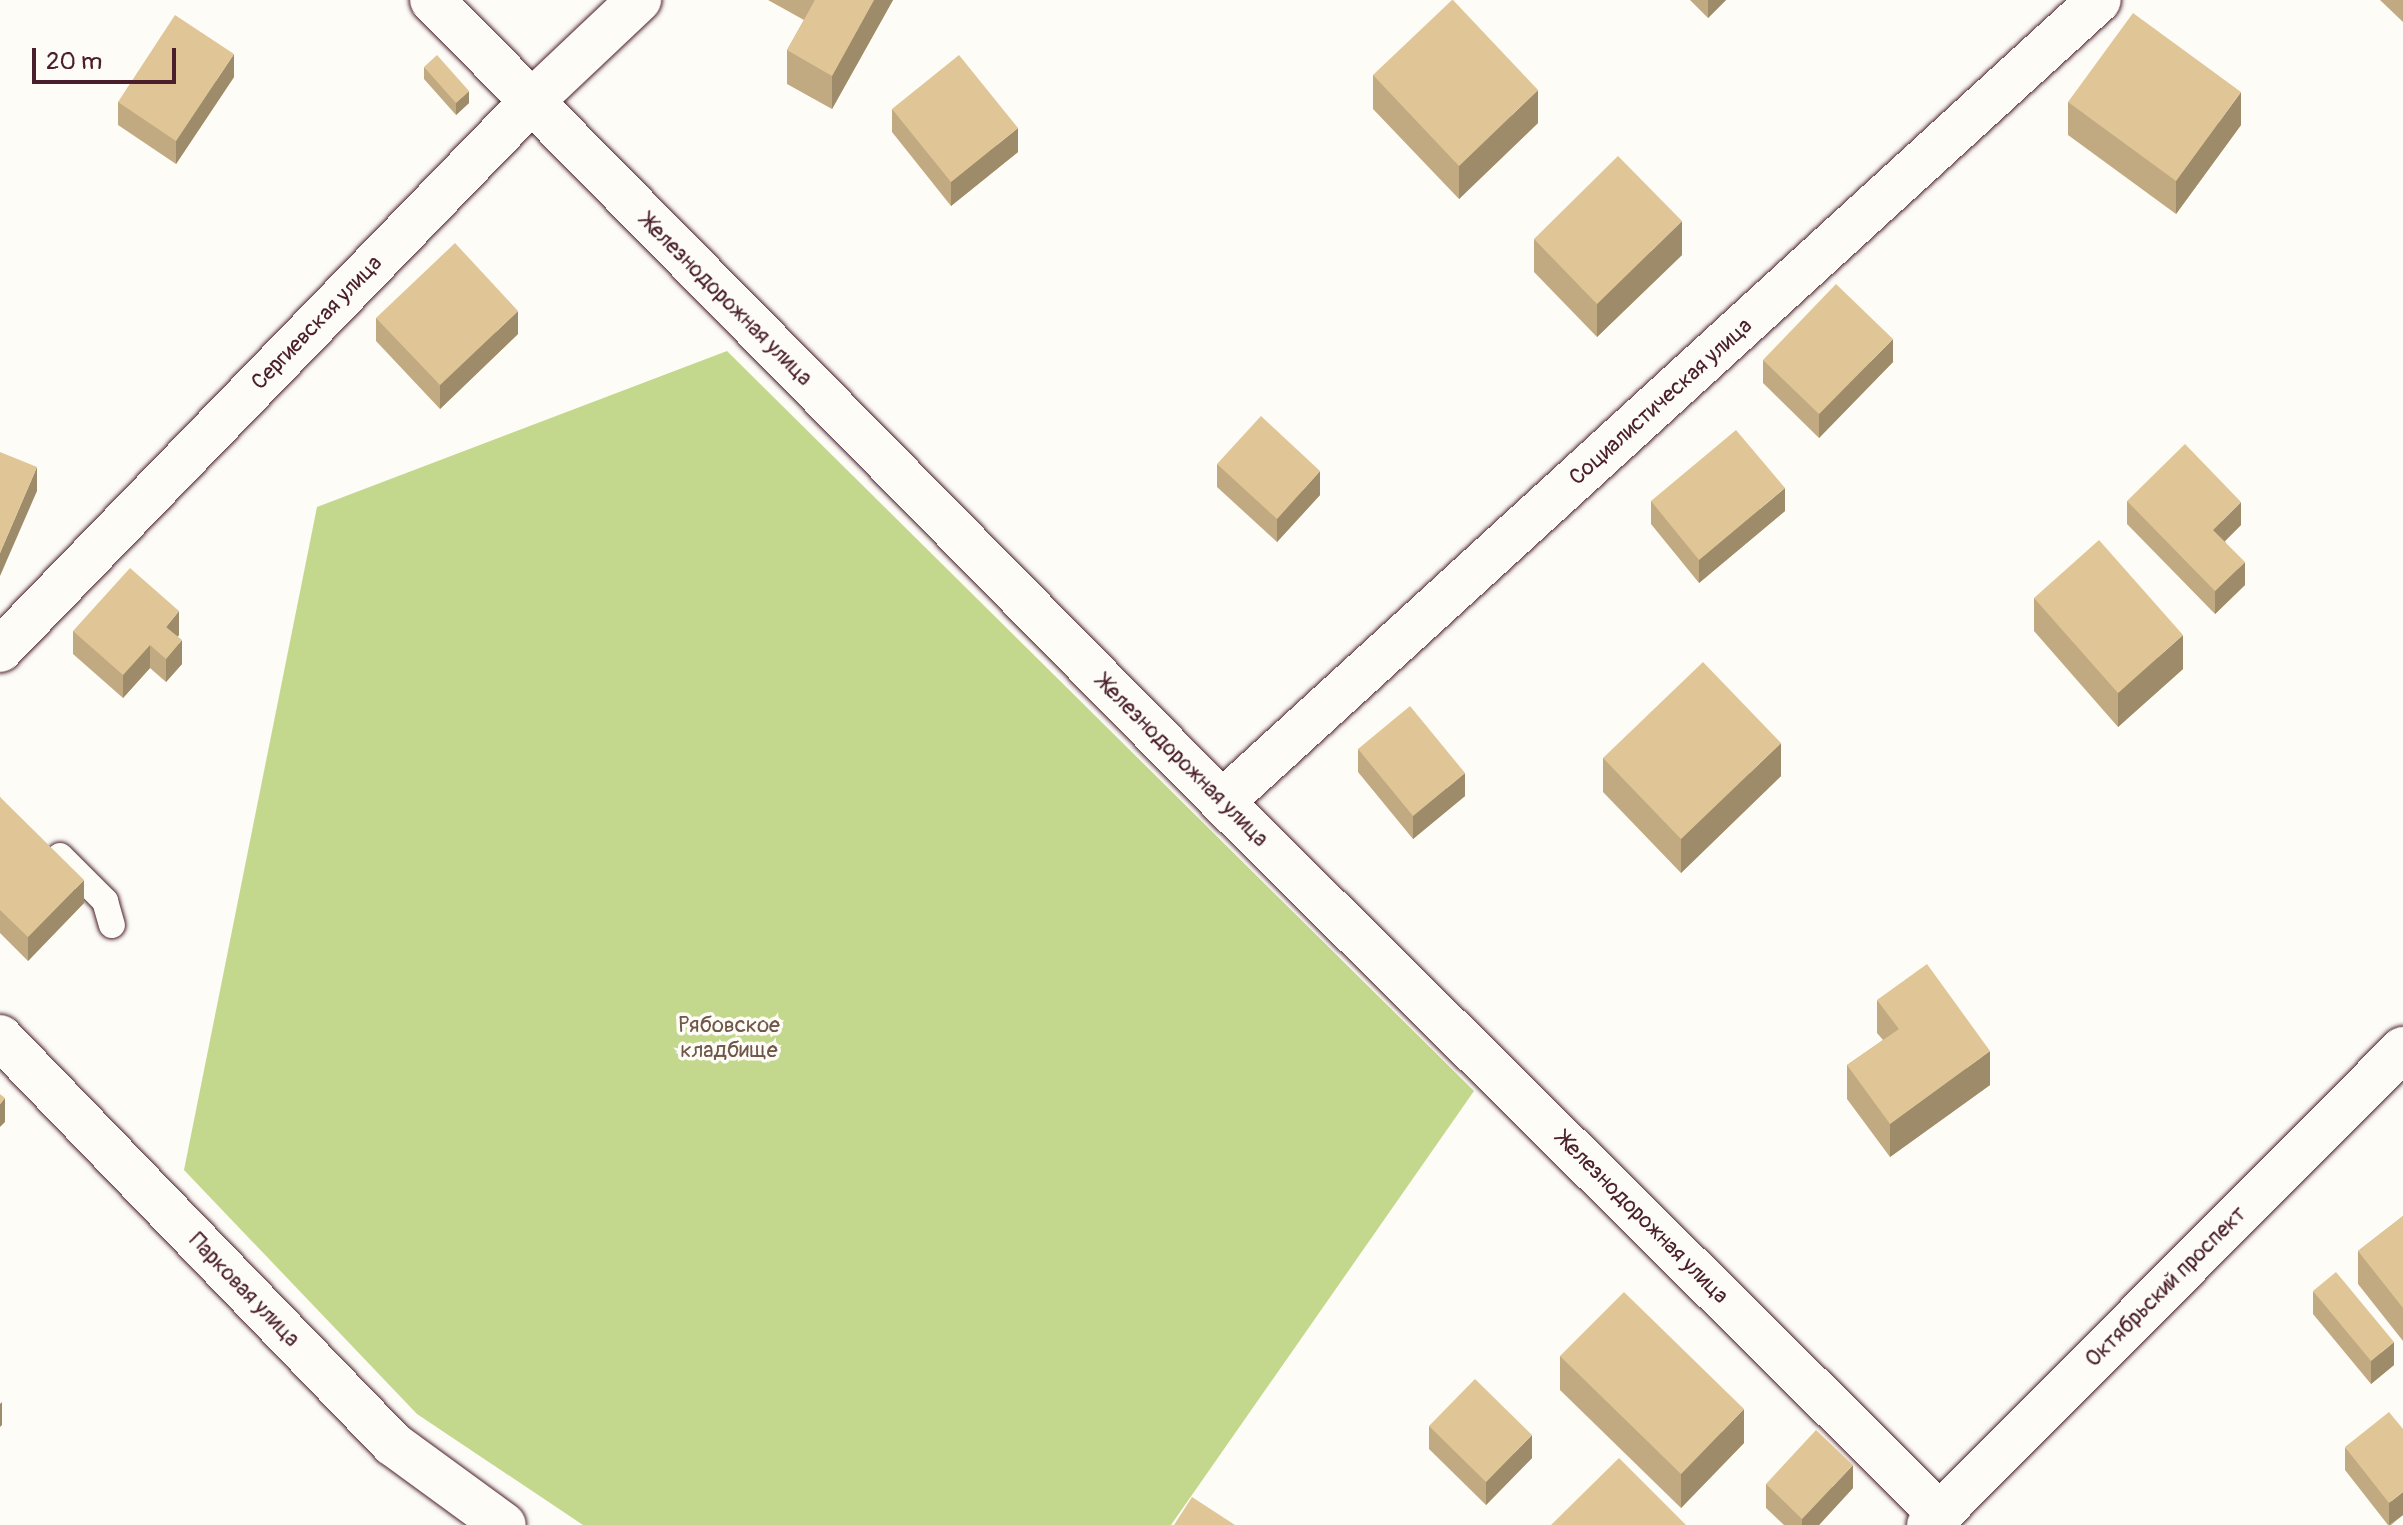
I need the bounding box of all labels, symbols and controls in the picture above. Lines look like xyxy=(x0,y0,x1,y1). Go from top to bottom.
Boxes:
scale bar xyxy=(36,32,180,82)
text: 20 m xyxy=(46,47,102,76)
street label: Железнодорожная улица xyxy=(635,209,817,391)
street label: Сергиевская улица xyxy=(246,250,388,396)
street label: Социалистическая улица xyxy=(1564,313,1758,491)
street label: Железнодорожная улица xyxy=(1091,670,1273,852)
park label: Рябовское кладбище xyxy=(678,1012,780,1064)
street label: Железнодорожная улица xyxy=(1551,1127,1733,1309)
street label: Октябрьский проспект xyxy=(2080,1201,2252,1373)
street label: Парковая улица xyxy=(183,1228,305,1352)

